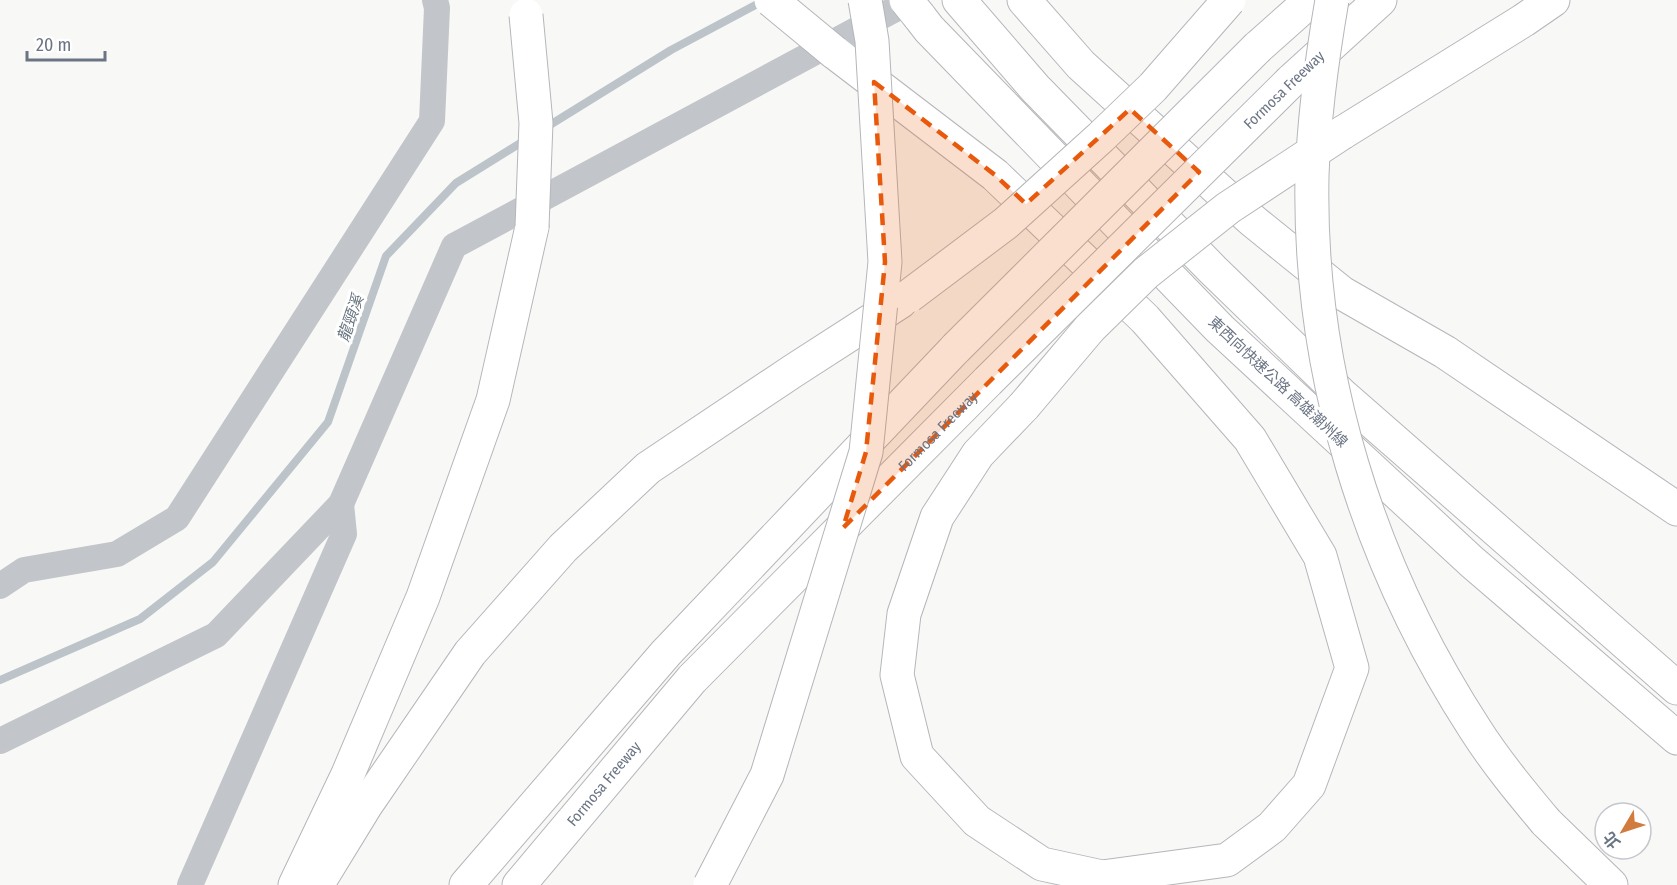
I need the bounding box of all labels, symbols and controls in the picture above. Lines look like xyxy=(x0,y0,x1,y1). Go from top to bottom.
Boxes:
scale bar xyxy=(27,24,105,62)
text: 20 m xyxy=(36,34,71,56)
street label: Formosa Freeway xyxy=(1240,47,1328,133)
water label: 龍頸溪 xyxy=(334,290,368,344)
street label: 東西向快速公路 高雄潮州線 xyxy=(1205,313,1351,451)
street label: Formosa Freeway xyxy=(895,388,982,475)
street label: Formosa Freeway xyxy=(563,738,645,830)
north arrow xyxy=(1593,801,1653,861)
text: 北 xyxy=(1599,828,1624,852)

